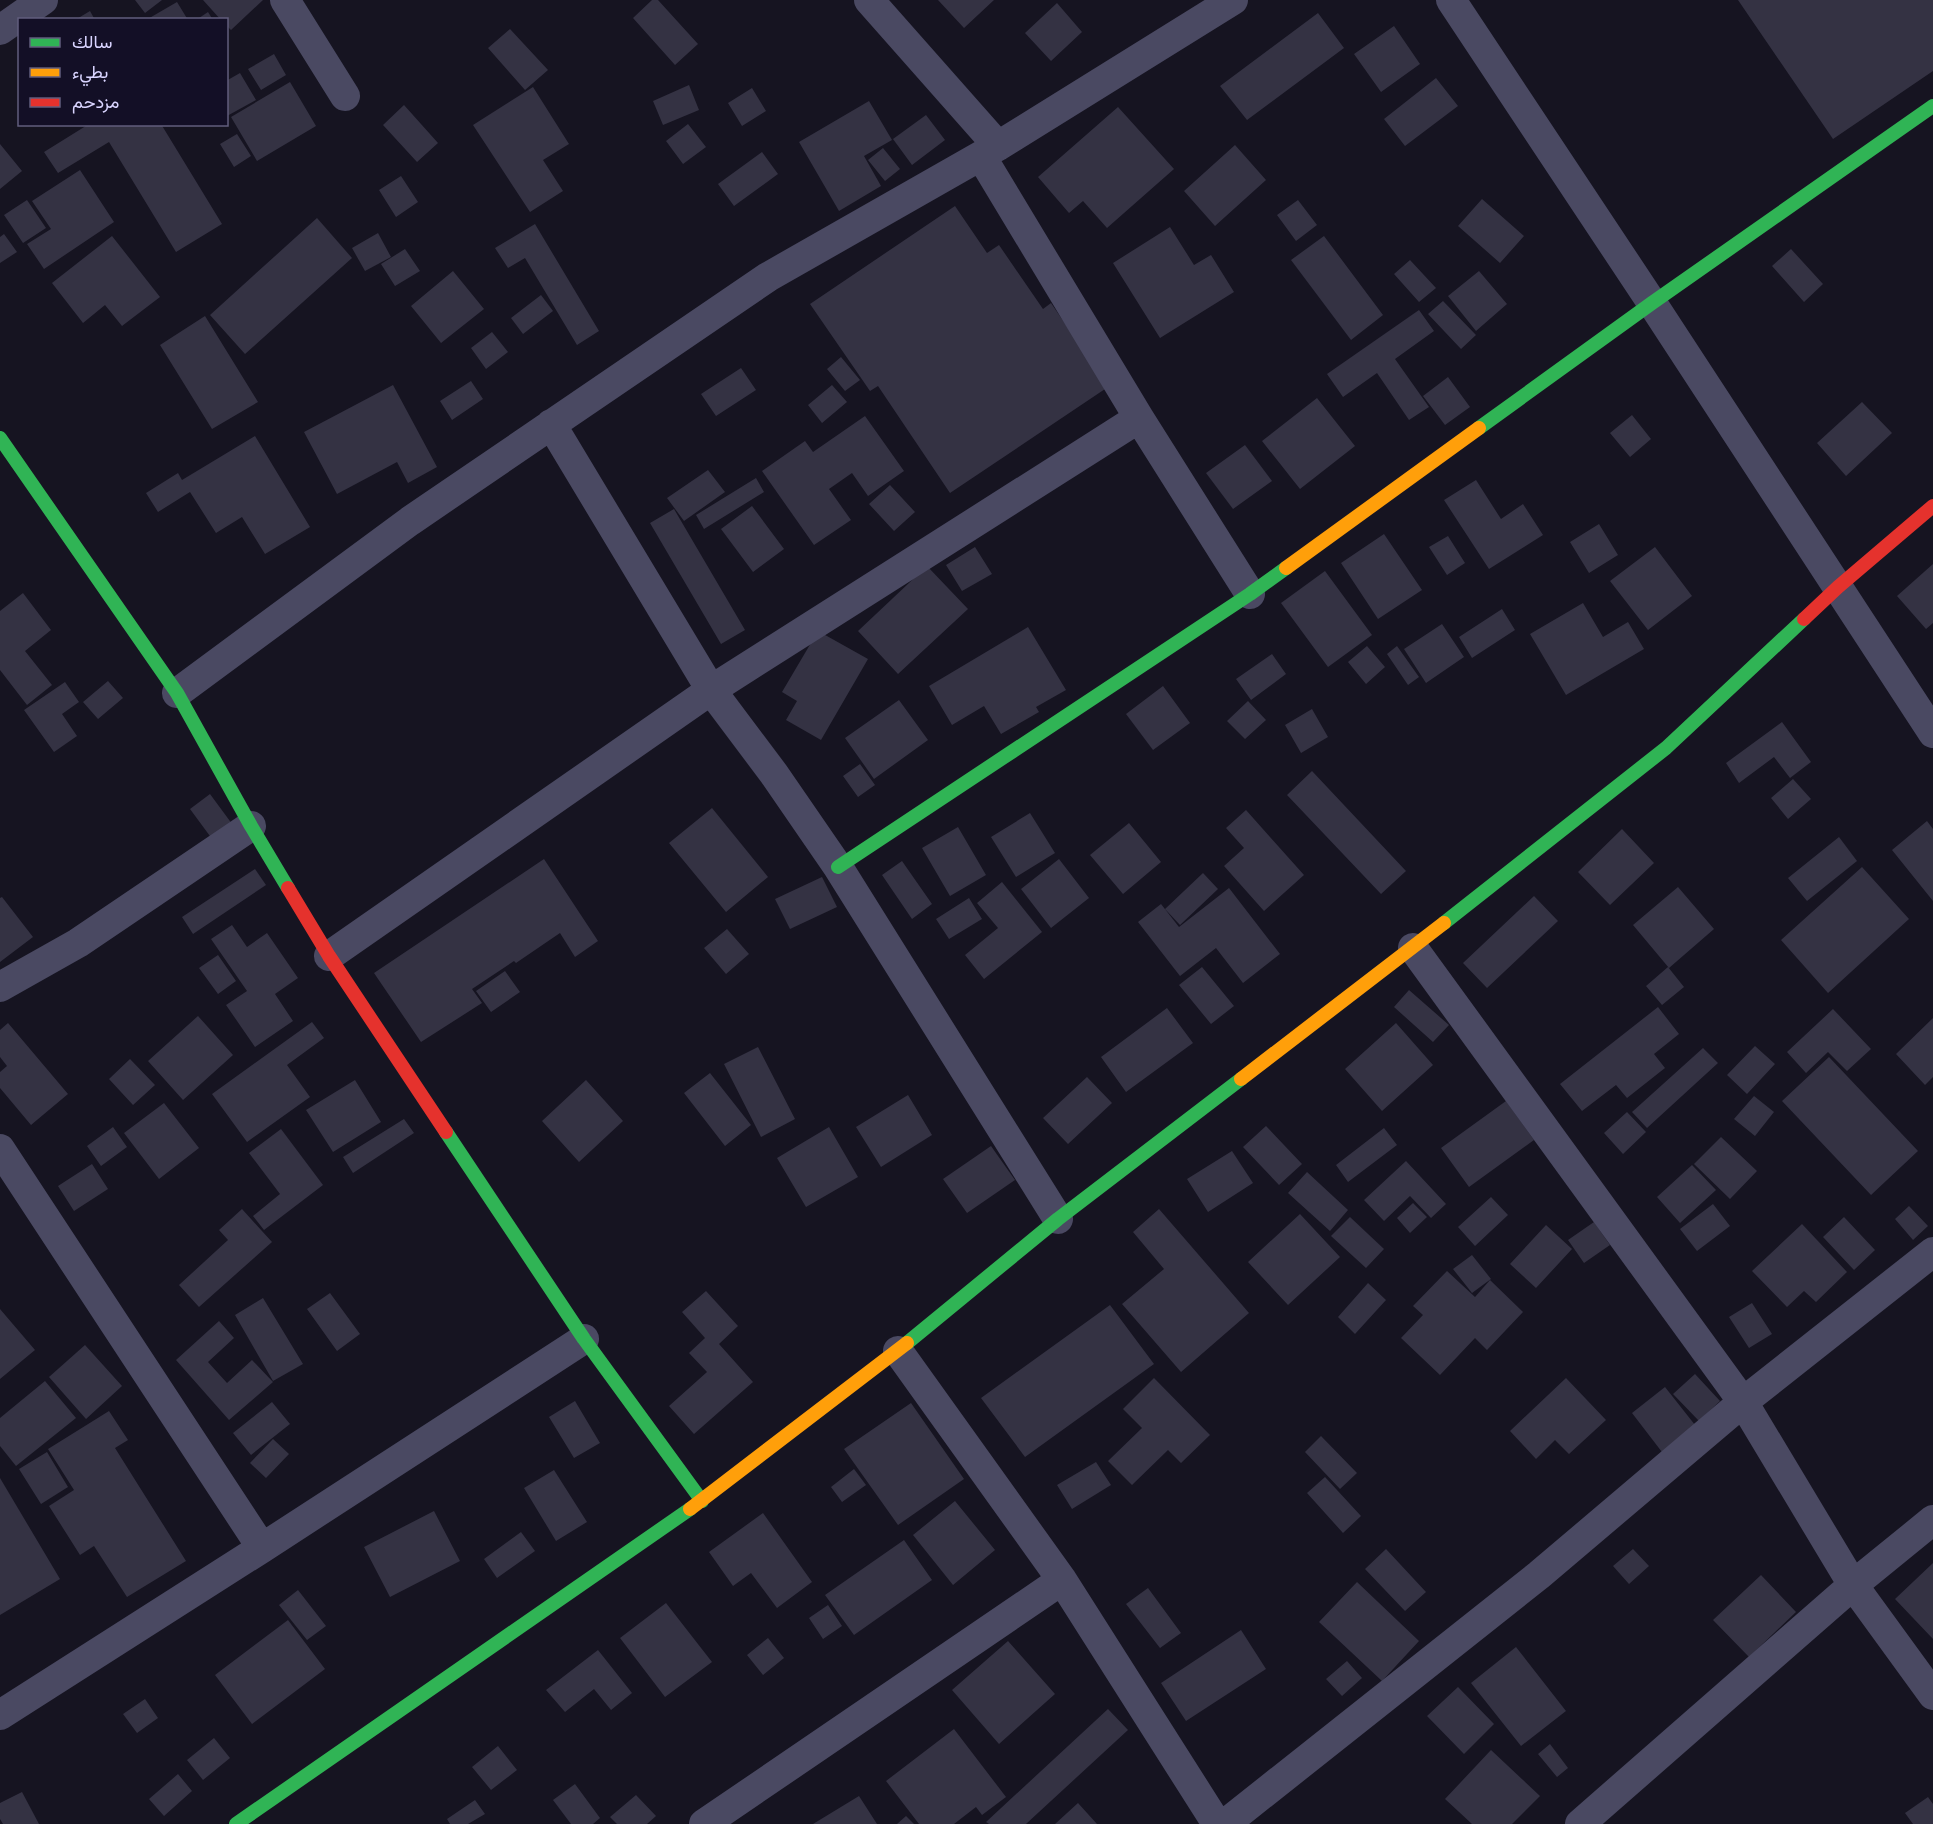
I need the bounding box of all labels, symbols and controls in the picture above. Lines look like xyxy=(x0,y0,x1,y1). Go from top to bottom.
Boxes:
legend xyxy=(18,18,228,126)
text: سالك xyxy=(72,32,112,55)
text: بطيء xyxy=(72,62,108,87)
text: مزدحم xyxy=(72,92,119,115)

